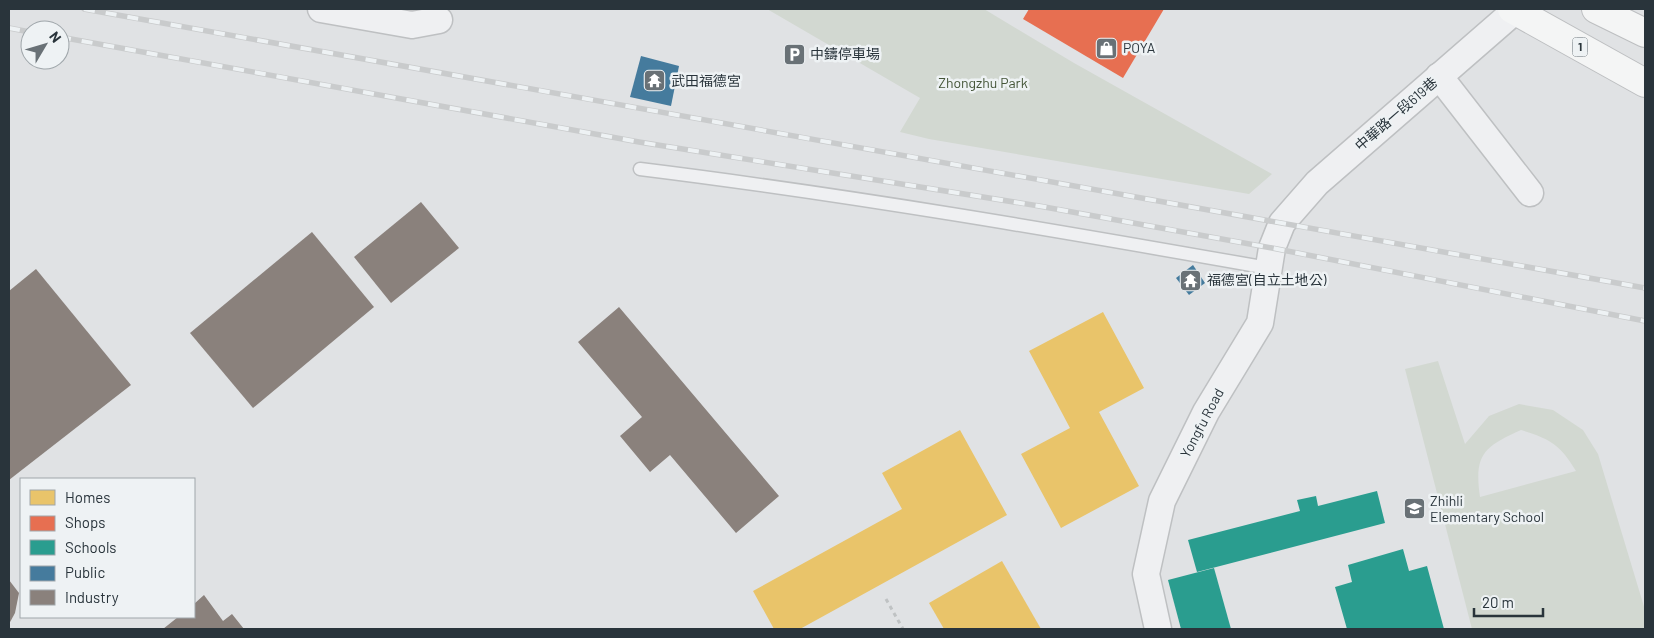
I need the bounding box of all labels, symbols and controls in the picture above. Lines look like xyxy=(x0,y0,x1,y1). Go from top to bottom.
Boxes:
north arrow xyxy=(20,20,70,70)
text: N xyxy=(46,28,65,46)
shop icon: POYA xyxy=(1095,36,1119,60)
road number: 1 xyxy=(1572,38,1588,56)
place label: POYA xyxy=(1123,39,1156,56)
parking icon: 中鑄停車場 xyxy=(782,42,806,66)
place label: 中鑄停車場 xyxy=(810,45,880,62)
temple icon: 武田福德宮 xyxy=(643,69,667,93)
place label: 武田福德宮 xyxy=(671,72,741,89)
street label: 中華路一段619巷 xyxy=(1351,73,1440,154)
park label: Zhongzhu Park xyxy=(938,74,1028,91)
temple icon: 福德宮(自立土地公) xyxy=(1179,268,1203,292)
place label: 福德宮(自立土地公) xyxy=(1207,271,1327,288)
street label: Yongfu Road xyxy=(1176,385,1227,460)
legend xyxy=(20,478,195,618)
text: Homes xyxy=(65,488,110,506)
place label: Zhihli Elementary School xyxy=(1430,492,1544,525)
school or university icon: Zhihli Elementary School xyxy=(1402,497,1426,521)
text: Shops xyxy=(65,513,105,531)
text: Schools xyxy=(65,538,117,556)
text: Public xyxy=(65,563,105,581)
scale bar xyxy=(1474,586,1543,618)
text: Industry xyxy=(65,588,119,606)
text: 20 m xyxy=(1482,593,1514,611)

